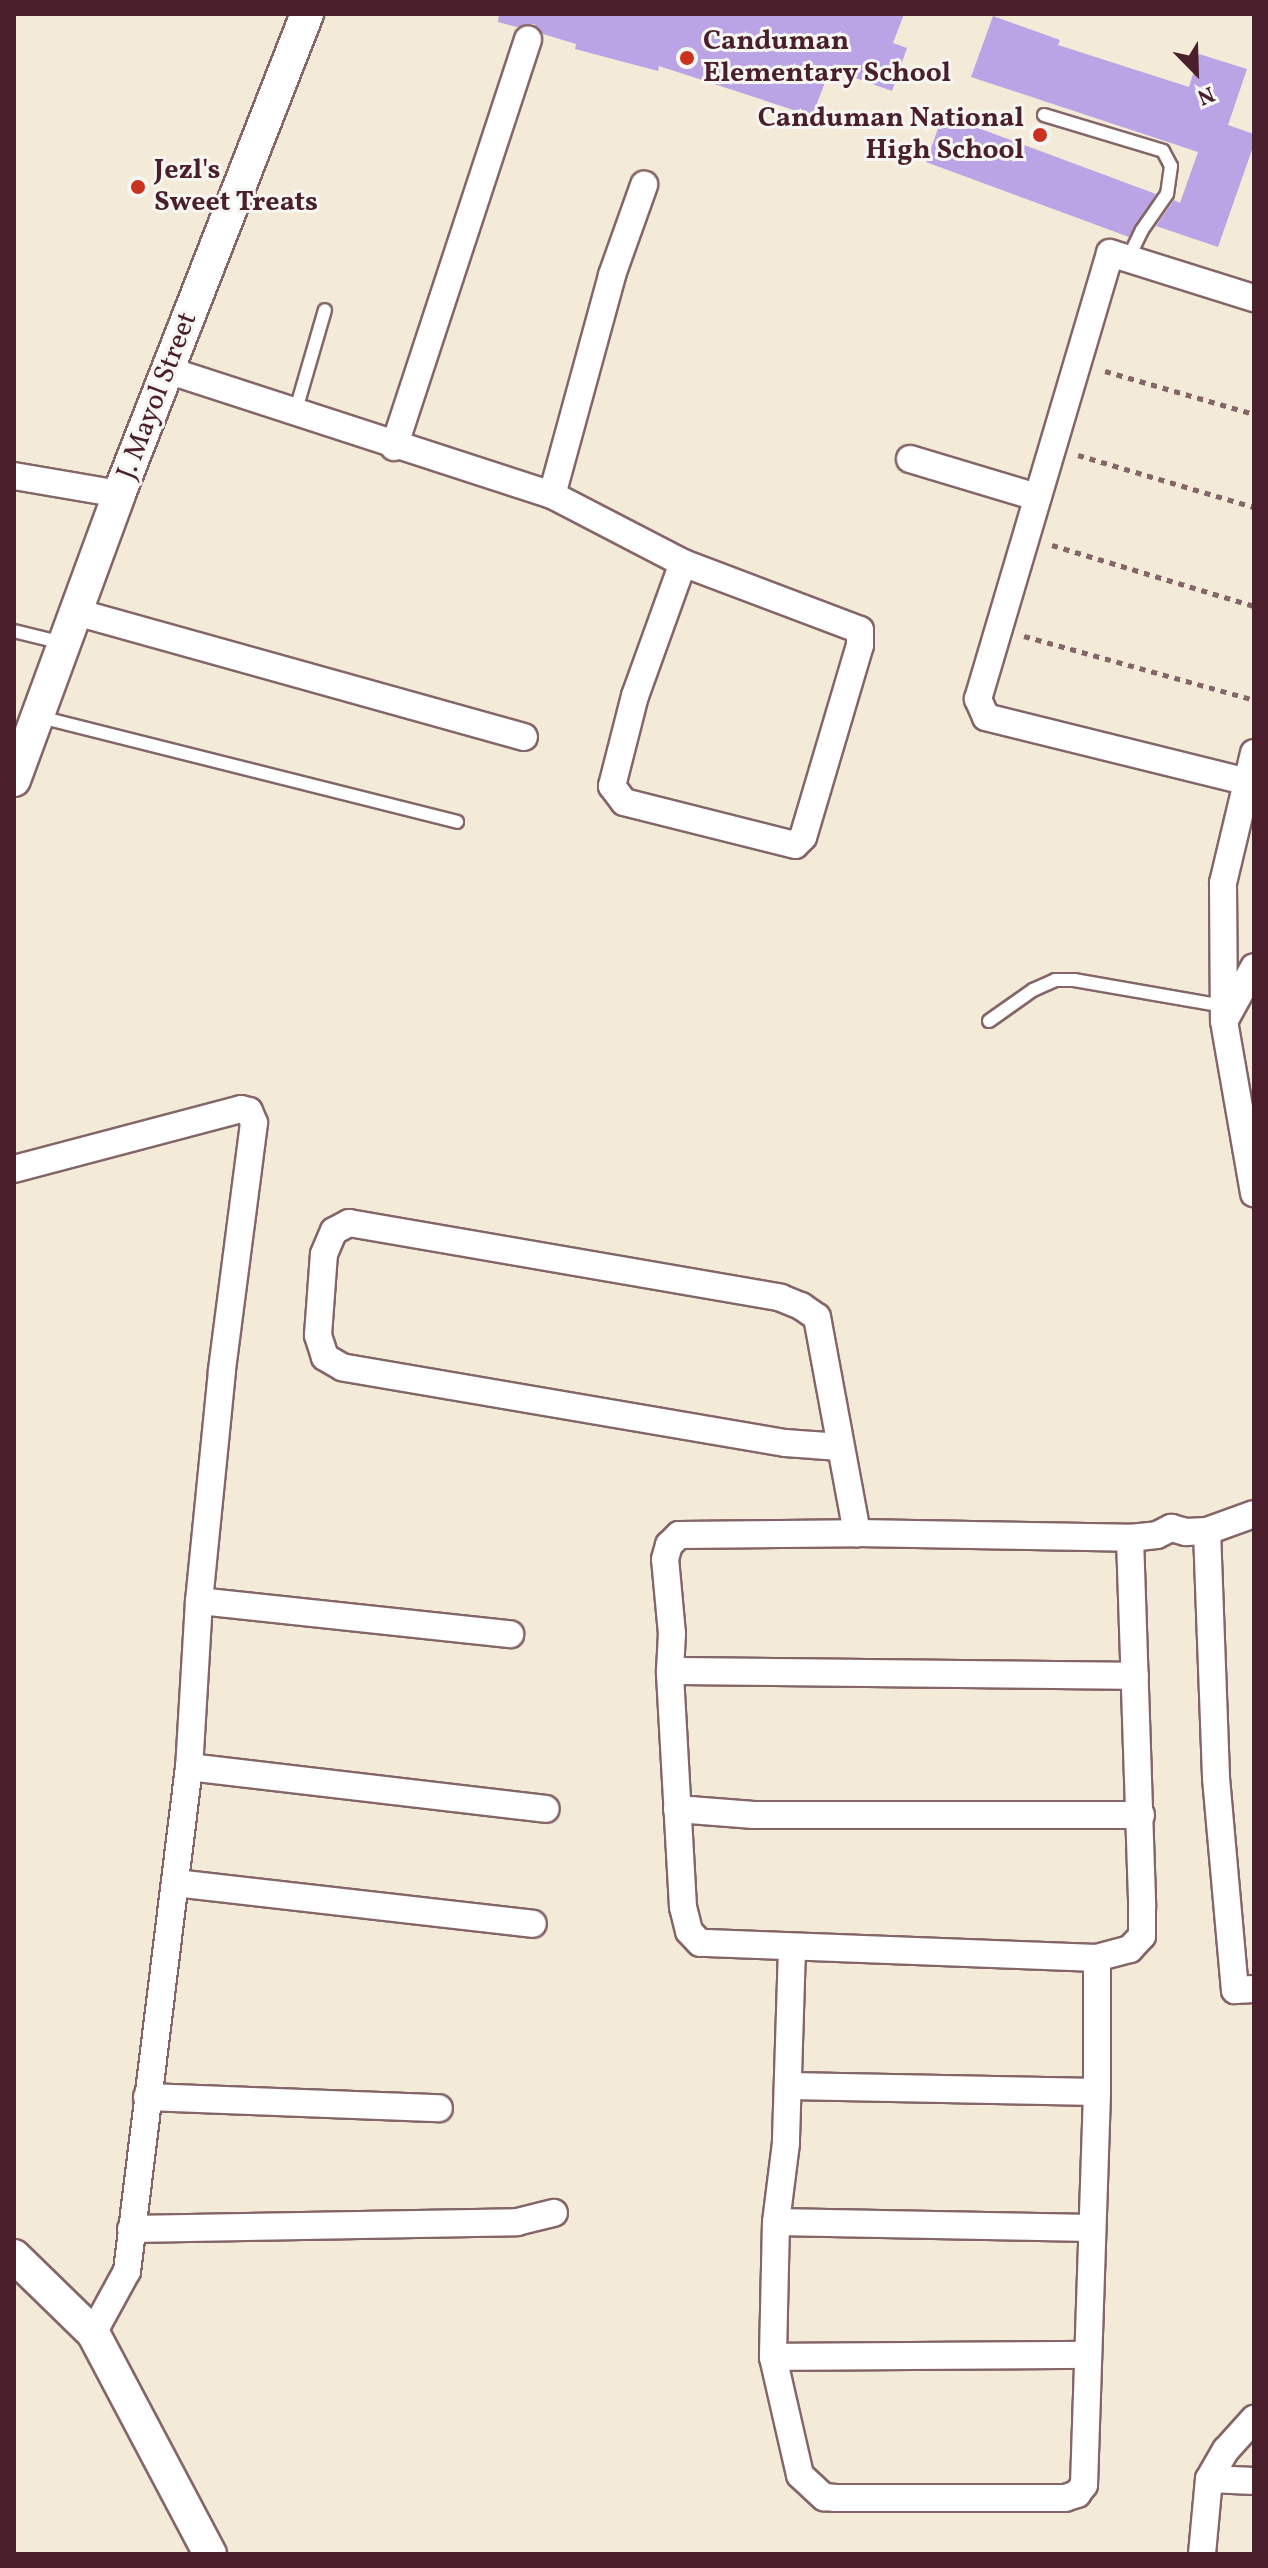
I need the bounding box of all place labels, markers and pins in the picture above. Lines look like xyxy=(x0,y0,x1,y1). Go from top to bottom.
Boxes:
place label: Canduman Elementary School xyxy=(703,25,952,91)
marker: Canduman Elementary School xyxy=(678,49,696,67)
place label: Canduman National High School xyxy=(758,102,1024,168)
marker: Canduman National High School xyxy=(1031,126,1049,144)
place label: Jezl's Sweet Treats xyxy=(154,154,318,220)
marker: Jezl's Sweet Treats xyxy=(129,178,147,196)

